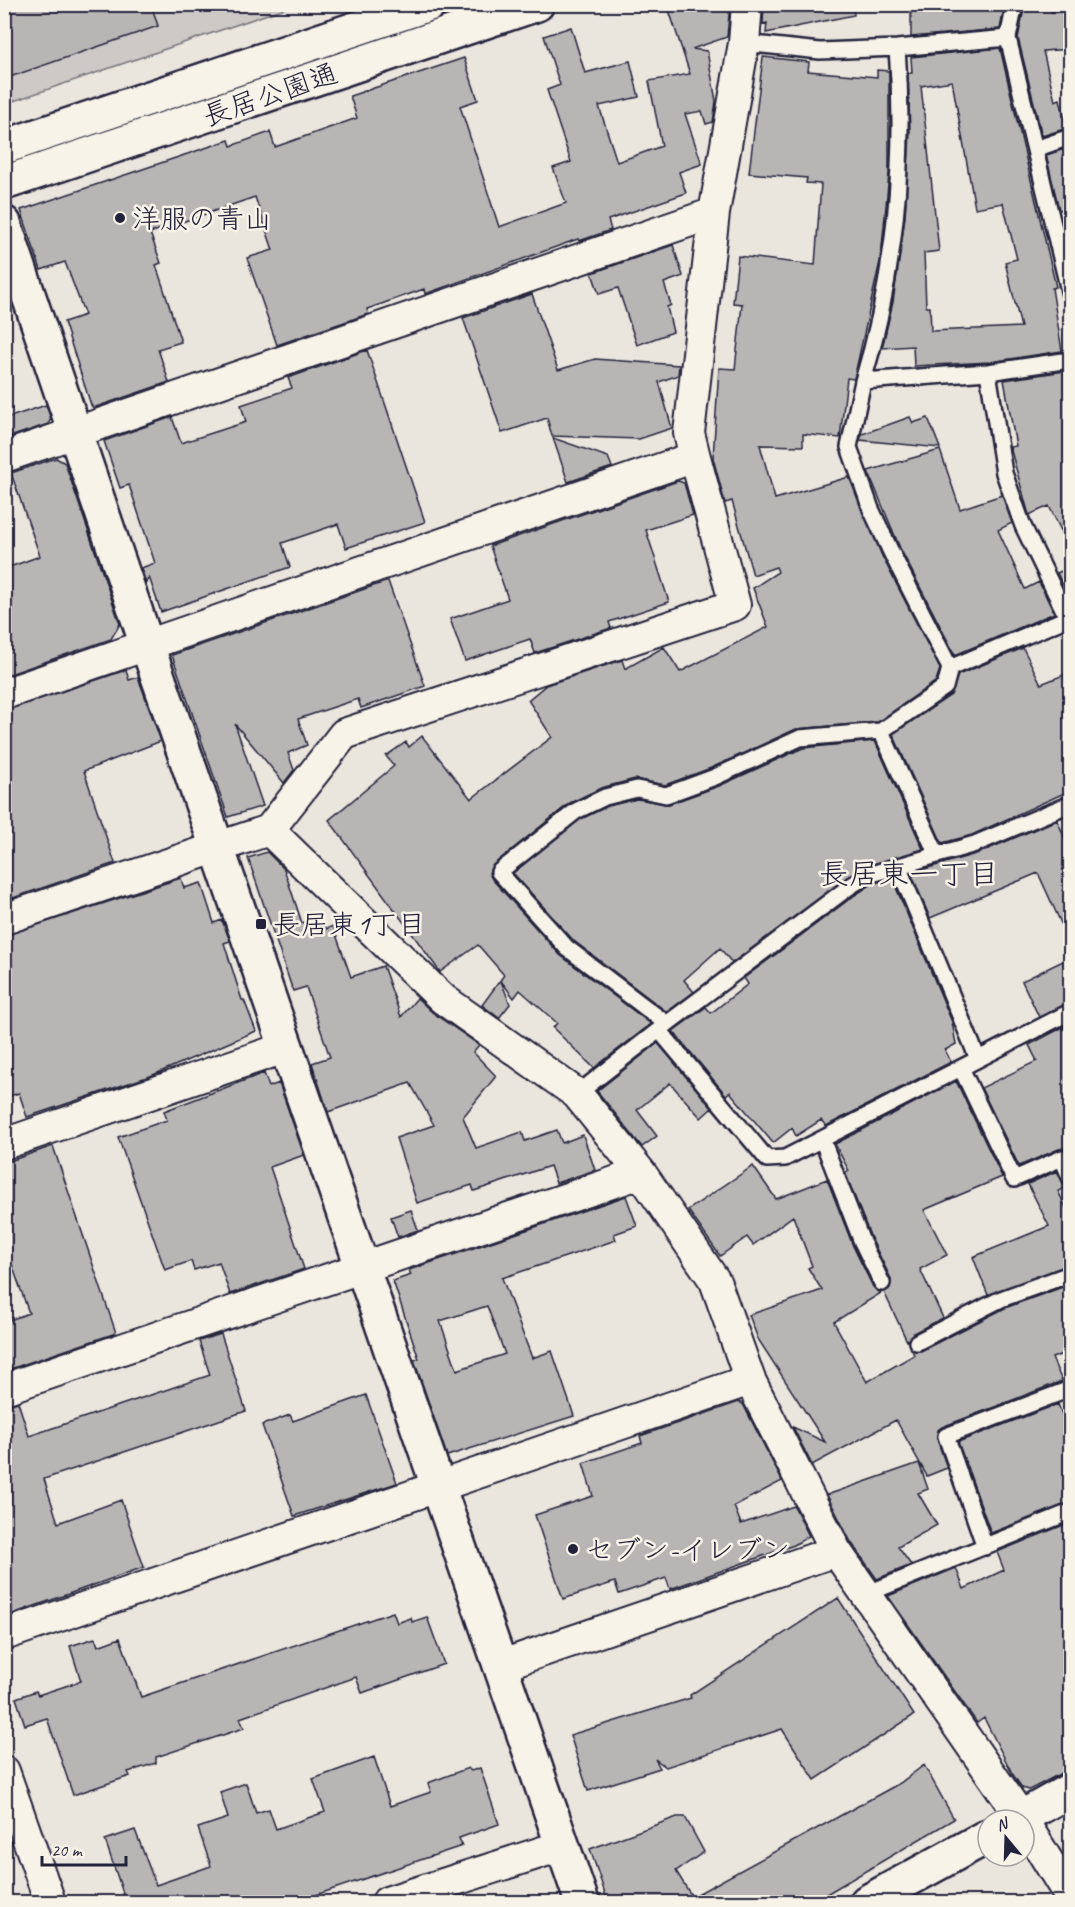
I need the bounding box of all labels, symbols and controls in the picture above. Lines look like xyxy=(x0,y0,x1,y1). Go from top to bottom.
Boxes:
street label: 長居公園通 xyxy=(198,55,342,134)
place label: 洋服の青山 xyxy=(132,201,272,236)
marker: 洋服の青山 xyxy=(113,211,127,225)
district label: 長居東一丁目 xyxy=(819,855,999,893)
place label: 長居東1丁目 xyxy=(273,907,426,942)
marker: 長居東1丁目 xyxy=(254,917,268,931)
place label: セブン-イレブン xyxy=(585,1532,790,1567)
marker: セブン-イレブン xyxy=(566,1542,580,1556)
north arrow xyxy=(976,1808,1036,1868)
text: N xyxy=(994,1813,1012,1836)
scale bar xyxy=(42,1829,126,1867)
text: 20 m xyxy=(51,1839,84,1861)

